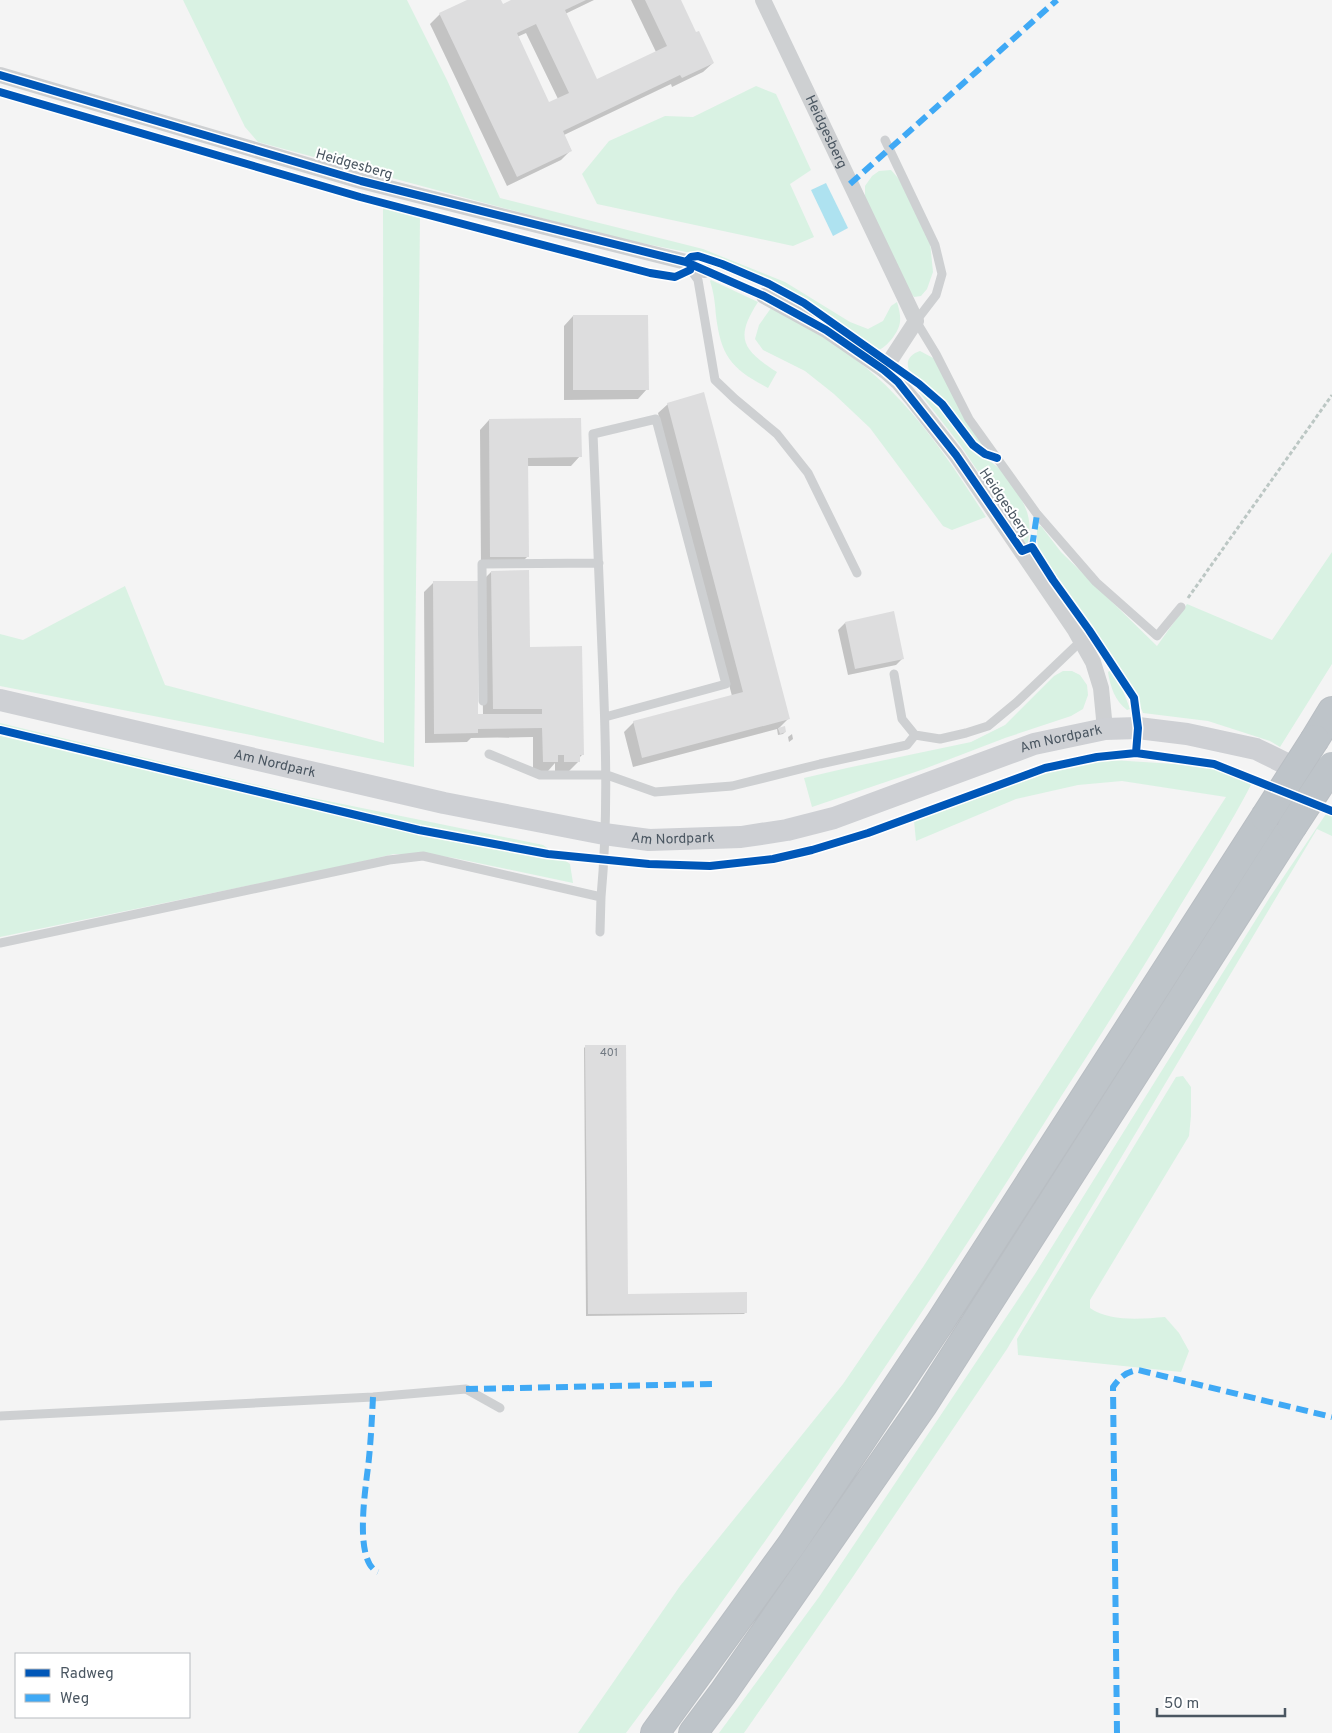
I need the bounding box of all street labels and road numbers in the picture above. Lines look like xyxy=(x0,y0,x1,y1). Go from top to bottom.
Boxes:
street label: Heidgesberg xyxy=(801,92,851,171)
street label: Heidgesberg xyxy=(314,146,394,184)
street label: Heidgesberg xyxy=(975,465,1033,541)
street label: Am Nordpark xyxy=(1018,721,1104,757)
street label: Am Nordpark xyxy=(232,746,317,781)
street label: Am Nordpark xyxy=(630,829,715,849)

